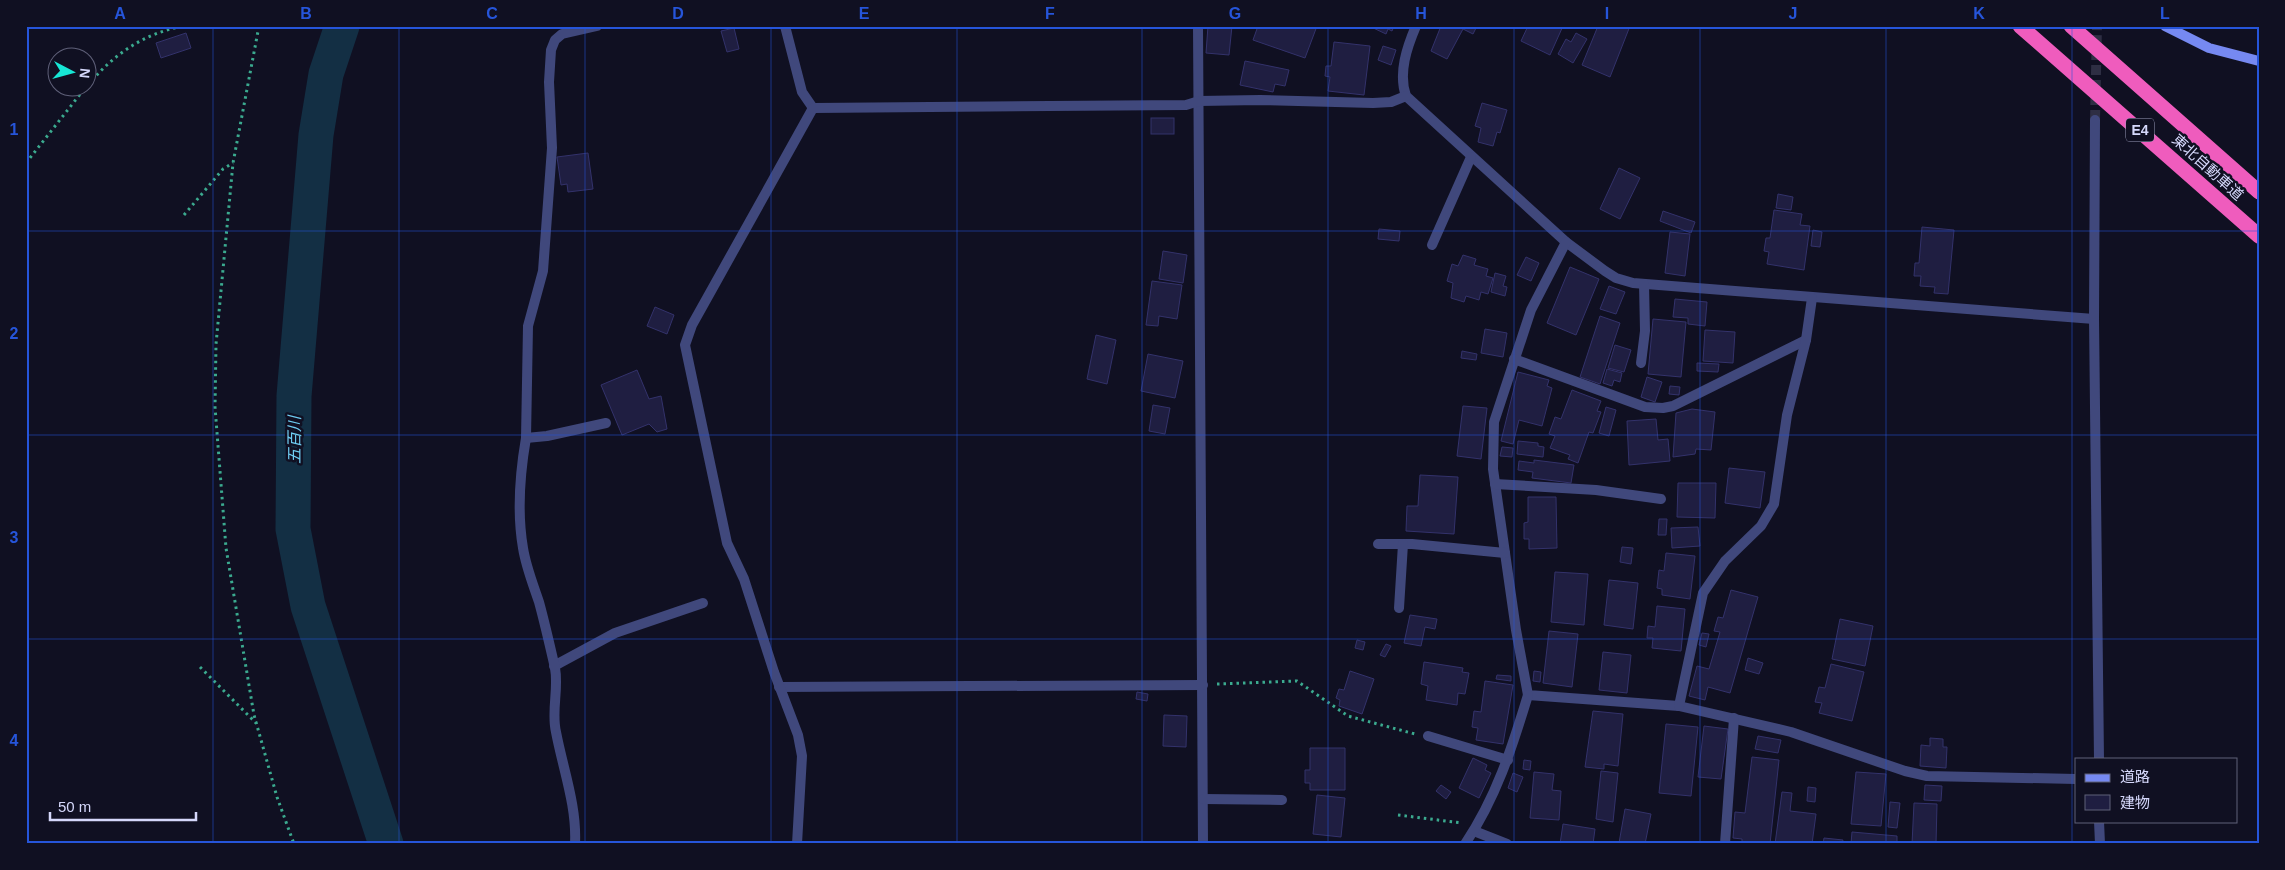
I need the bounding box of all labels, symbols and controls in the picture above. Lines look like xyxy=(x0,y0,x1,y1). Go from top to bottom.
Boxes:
text: A xyxy=(114,5,126,22)
text: B xyxy=(300,5,312,22)
text: C xyxy=(486,5,498,22)
text: D xyxy=(672,5,684,22)
text: E xyxy=(859,5,870,22)
text: F xyxy=(1045,5,1055,22)
text: G xyxy=(1229,5,1241,22)
text: H xyxy=(1415,5,1427,22)
text: I xyxy=(1605,5,1609,22)
text: J xyxy=(1789,5,1797,22)
text: K xyxy=(1973,5,1985,22)
text: L xyxy=(2160,5,2170,22)
north arrow xyxy=(48,48,98,98)
text: N xyxy=(76,67,93,79)
road number: E4 xyxy=(2126,118,2154,142)
text: 1 xyxy=(10,121,19,138)
street label: 東北自動車道 xyxy=(2169,131,2247,203)
text: 2 xyxy=(10,325,19,342)
water label: 五百川 xyxy=(286,414,303,464)
text: 3 xyxy=(10,529,19,546)
text: 4 xyxy=(10,732,19,749)
legend xyxy=(2075,758,2238,822)
text: 道路 xyxy=(2120,768,2150,785)
scale bar xyxy=(50,790,196,822)
text: 建物 xyxy=(2120,794,2150,811)
text: 50 m xyxy=(58,798,91,815)

